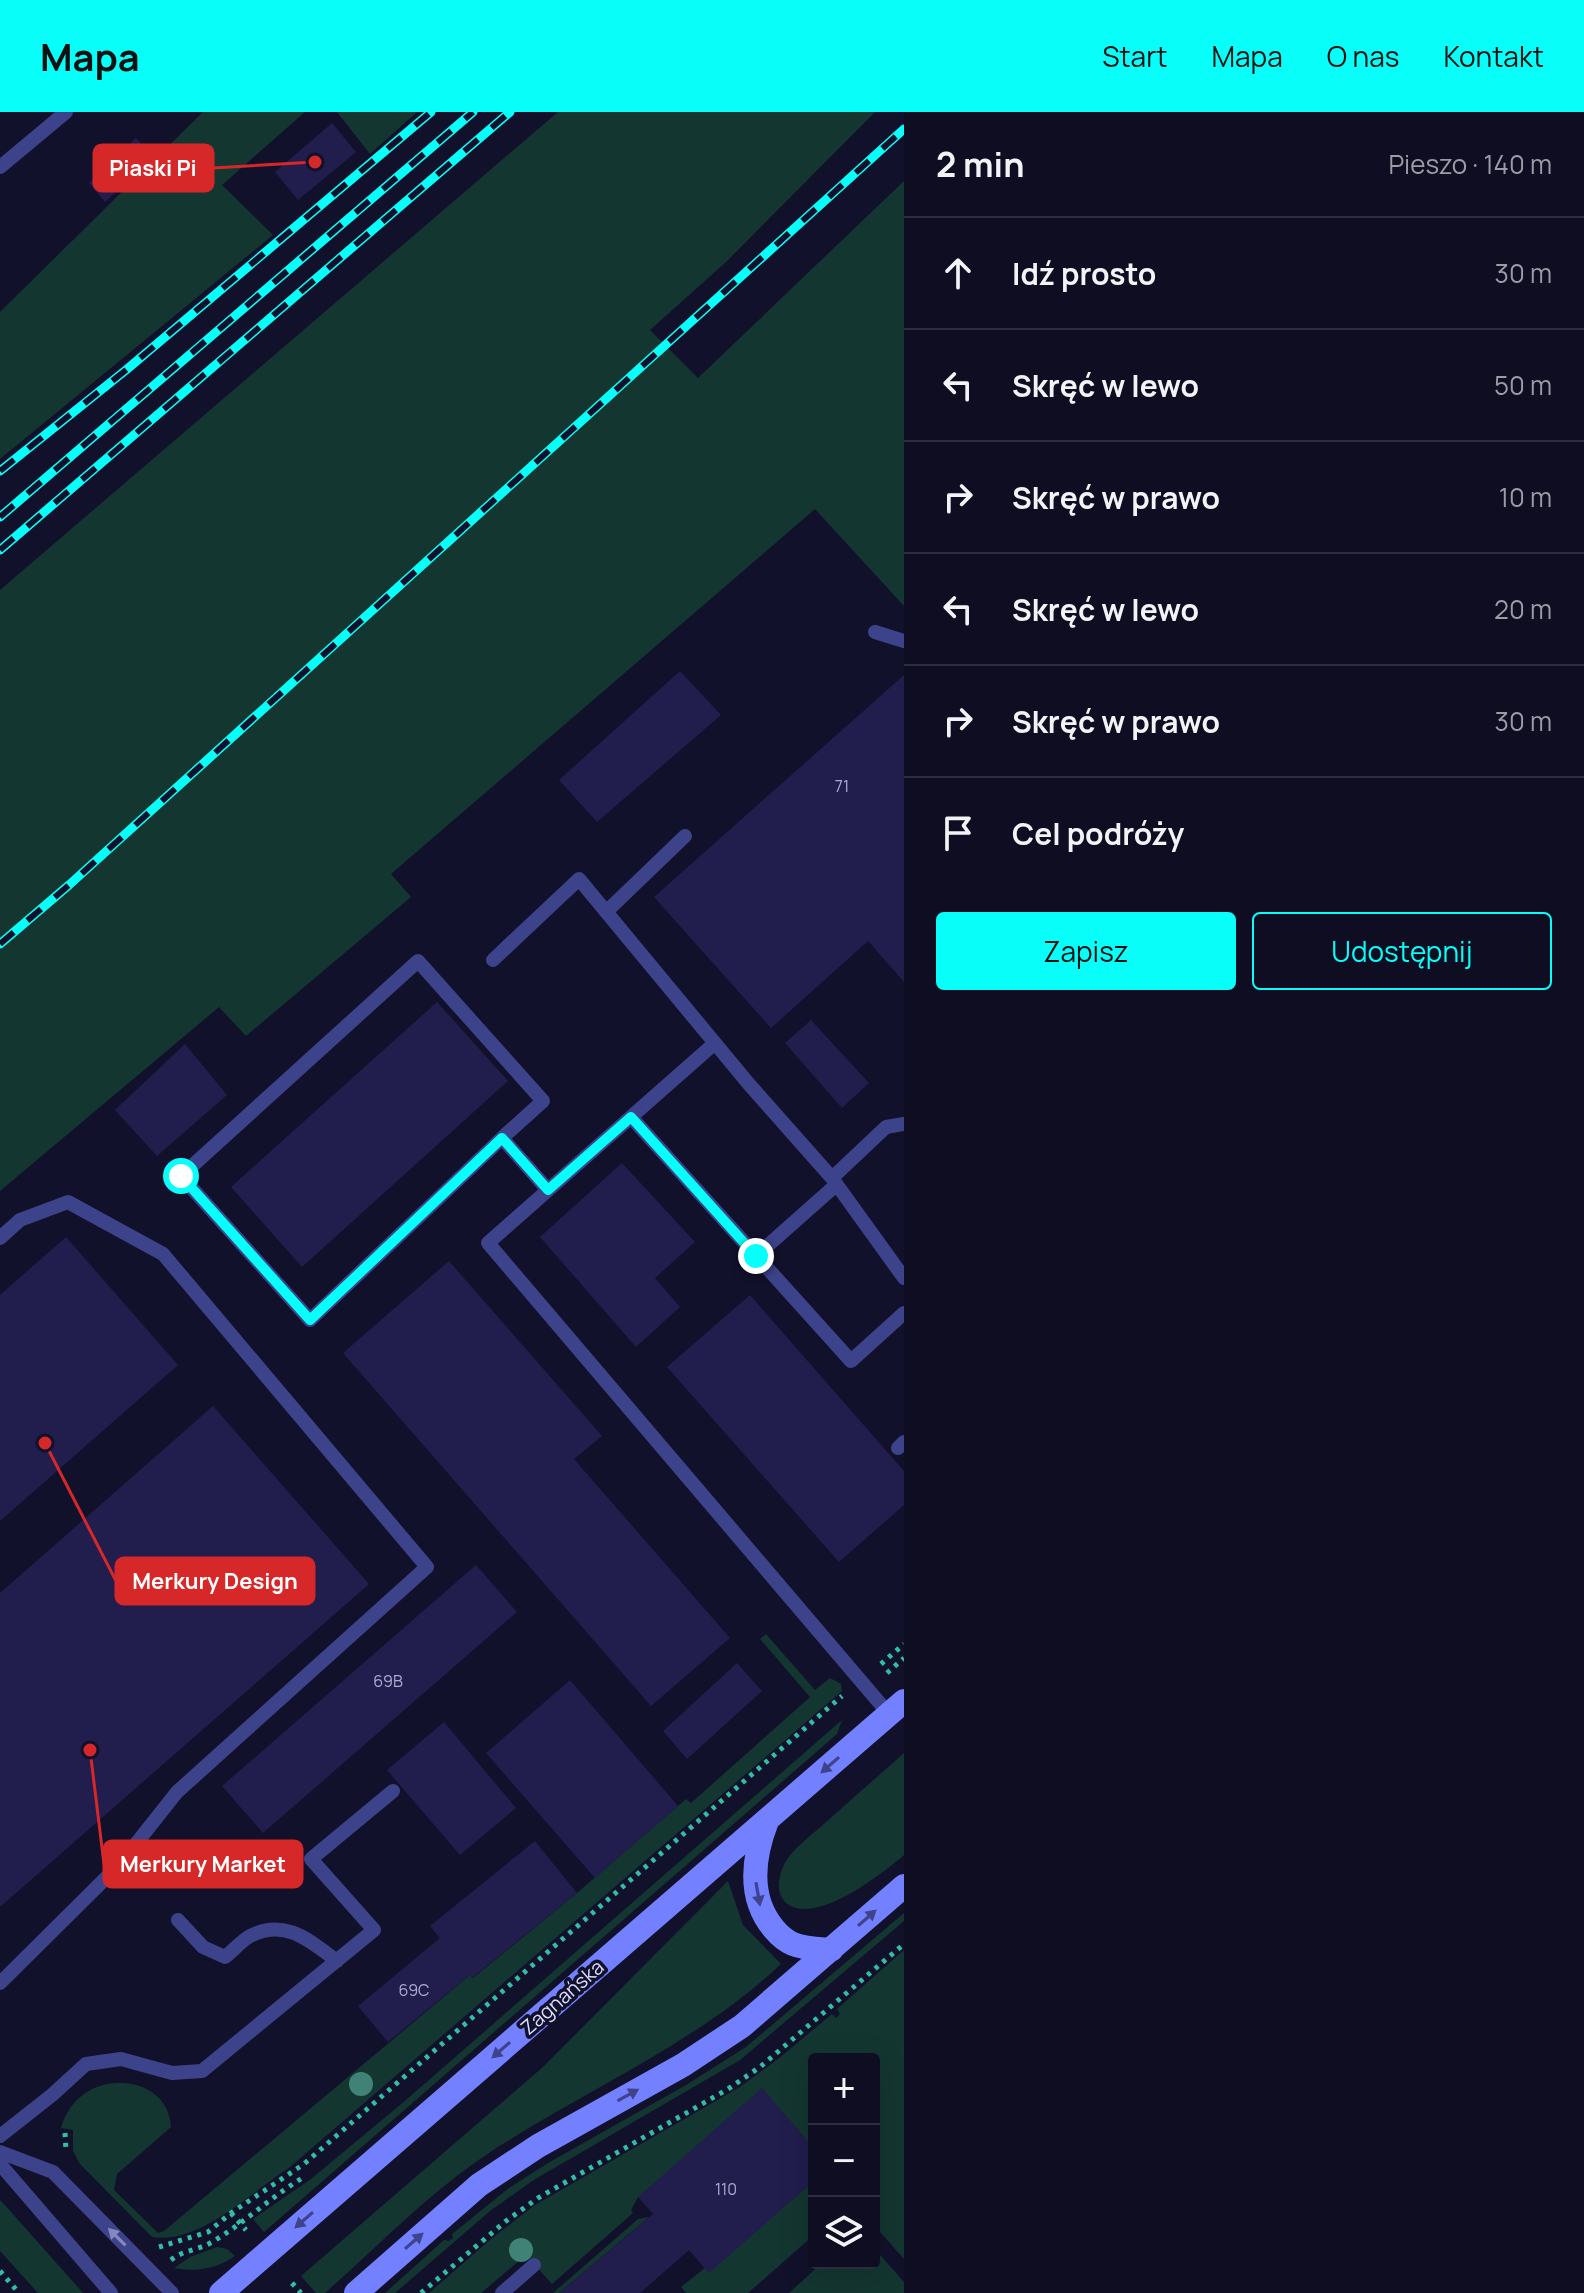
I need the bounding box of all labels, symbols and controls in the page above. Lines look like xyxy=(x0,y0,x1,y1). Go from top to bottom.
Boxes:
text: Mapa xyxy=(40,30,140,82)
text: Start xyxy=(1102,37,1167,75)
text: Mapa xyxy=(1211,37,1283,75)
text: O nas xyxy=(1327,37,1399,75)
text: Kontakt xyxy=(1443,37,1544,75)
text: 2 min xyxy=(936,141,1024,187)
callout: Piaski Pi xyxy=(94,145,213,191)
text: Pieszo · 140 m xyxy=(1388,146,1552,182)
text: Piaski Pi xyxy=(109,153,197,183)
icon: ahead xyxy=(936,251,980,295)
text: Idź prosto xyxy=(1012,253,1156,294)
text: 30 m xyxy=(1495,255,1552,291)
icon: left xyxy=(936,363,980,407)
text: Skręć w lewo xyxy=(1012,365,1199,406)
text: 50 m xyxy=(1494,367,1552,403)
icon: right xyxy=(936,475,980,519)
text: Skręć w prawo xyxy=(1012,477,1220,518)
text: 10 m xyxy=(1499,479,1552,515)
icon: left xyxy=(936,587,980,631)
text: Skręć w lewo xyxy=(1012,589,1199,630)
text: 20 m xyxy=(1494,591,1552,627)
icon: right xyxy=(936,699,980,743)
text: Skręć w prawo xyxy=(1012,701,1220,742)
text: 30 m xyxy=(1495,703,1552,739)
house number: 71 xyxy=(835,775,849,797)
icon: arrive xyxy=(936,811,980,855)
text: Cel podróży xyxy=(1012,813,1184,854)
button: Zapisz xyxy=(936,912,1236,990)
button: Udostępnij xyxy=(1252,912,1552,990)
route start xyxy=(163,1158,199,1194)
route end xyxy=(738,1238,774,1274)
callout: Merkury Design xyxy=(116,1558,314,1604)
text: Merkury Design xyxy=(132,1566,298,1596)
house number: 69B xyxy=(373,1670,403,1692)
one-way arrow xyxy=(820,1756,840,1773)
callout: Merkury Market xyxy=(104,1841,302,1887)
text: Merkury Market xyxy=(120,1849,286,1879)
one-way arrow xyxy=(752,1882,764,1907)
one-way arrow xyxy=(857,1910,877,1927)
street label: Zagnańska xyxy=(515,1953,609,2041)
house number: 69C xyxy=(398,1979,430,2001)
one-way arrow xyxy=(491,2041,511,2058)
map controls xyxy=(808,2053,880,2269)
button: + xyxy=(808,2053,880,2125)
one-way arrow xyxy=(617,2089,639,2103)
button: − xyxy=(808,2125,880,2197)
house number: 110 xyxy=(715,2178,737,2200)
button: layers xyxy=(808,2197,880,2269)
one-way arrow xyxy=(294,2211,314,2228)
one-way arrow xyxy=(108,2228,127,2247)
one-way arrow xyxy=(405,2233,424,2251)

